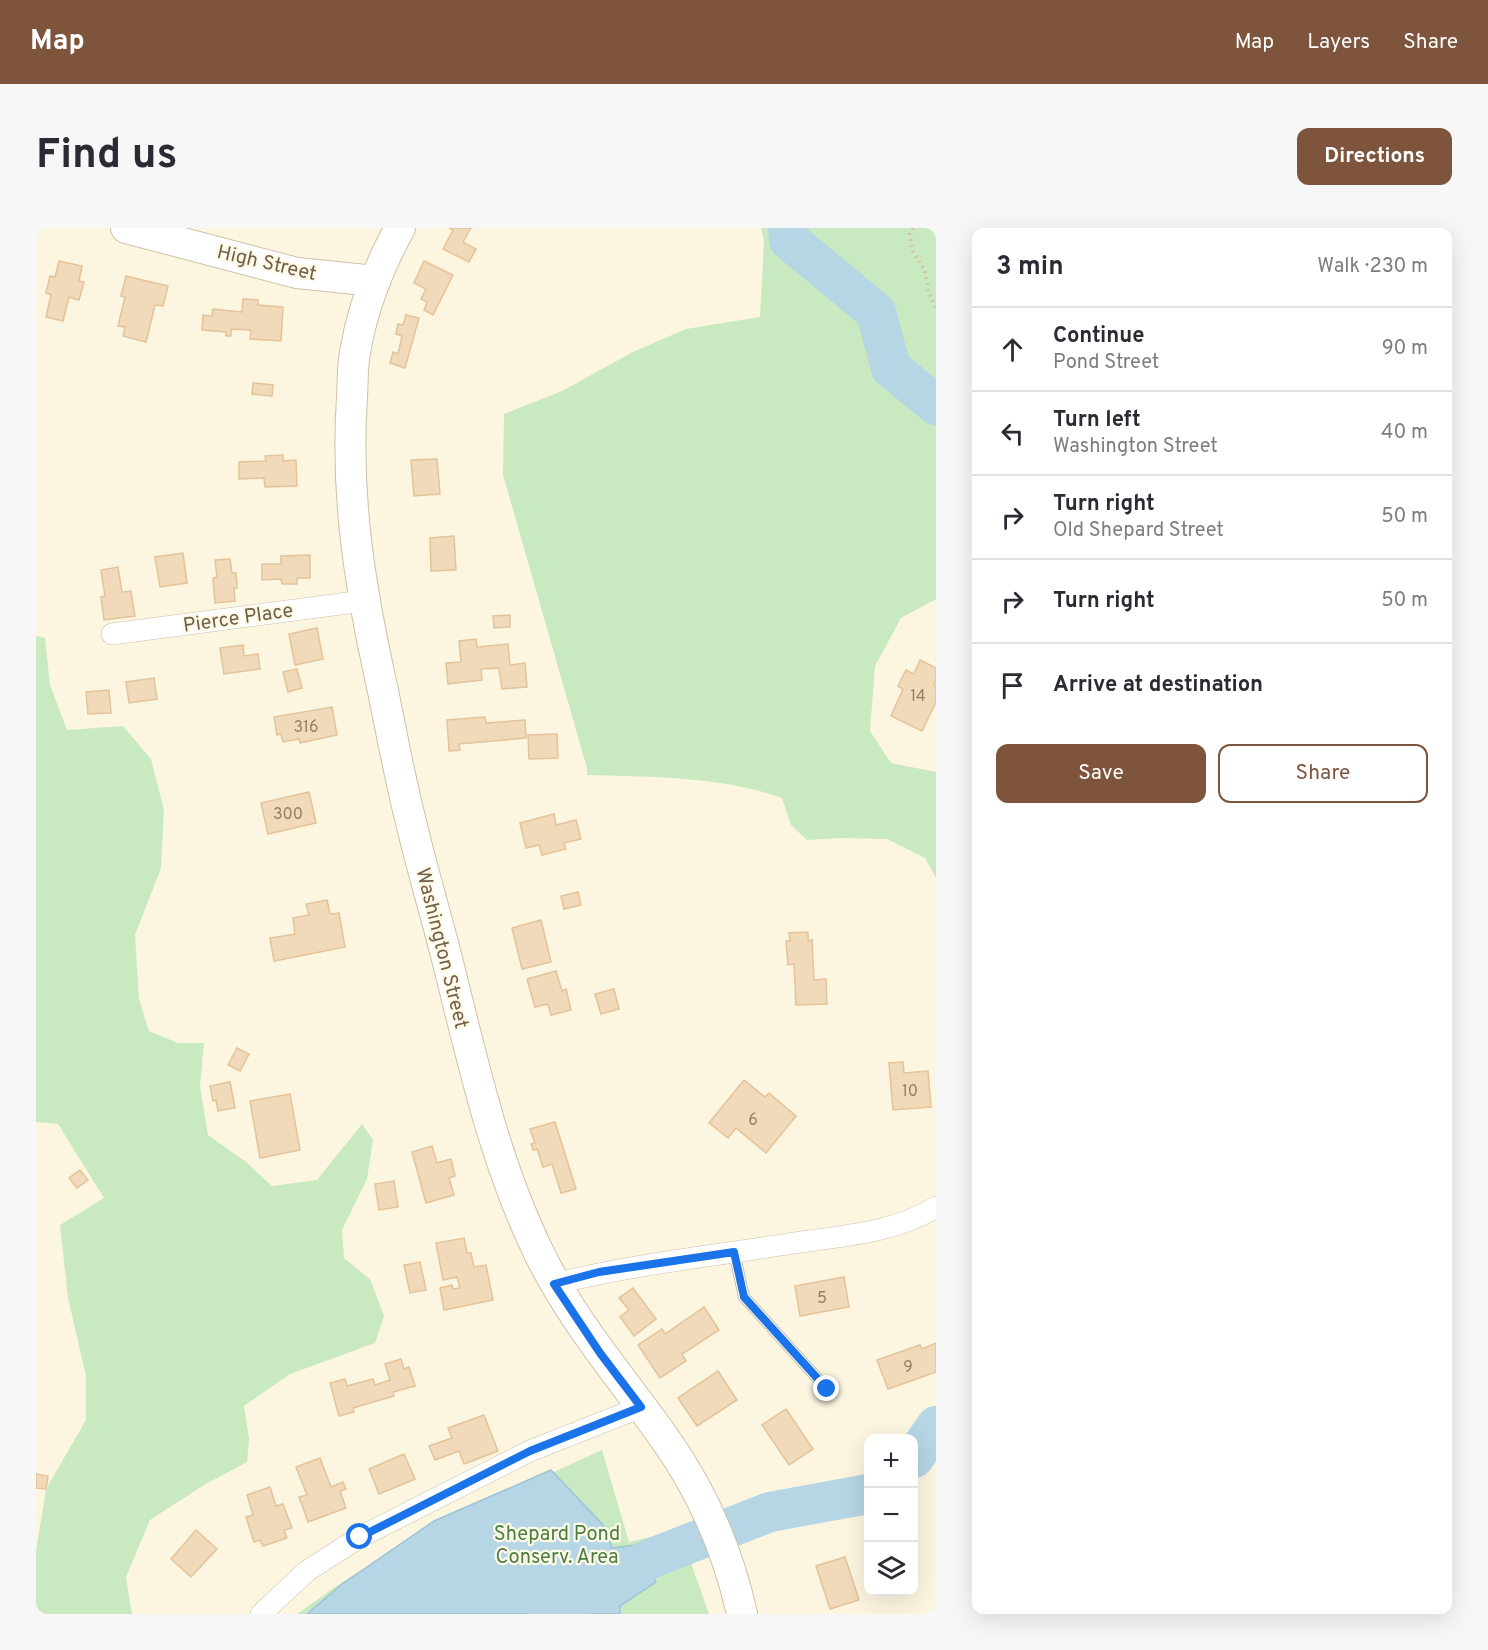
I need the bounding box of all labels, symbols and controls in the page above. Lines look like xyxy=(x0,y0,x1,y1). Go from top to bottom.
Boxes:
text: Map xyxy=(30,24,85,60)
text: Map xyxy=(1235,29,1274,56)
text: Layers xyxy=(1307,29,1370,56)
text: Share xyxy=(1403,29,1458,56)
button: Directions xyxy=(1297,128,1452,185)
text: Find us xyxy=(36,130,177,183)
street label: High Street xyxy=(214,240,319,288)
text: 3 min xyxy=(996,251,1064,284)
text: Walk · 230 m xyxy=(1317,254,1428,280)
text: Continue xyxy=(1053,323,1144,350)
icon: ahead xyxy=(996,333,1029,366)
text: 90 m xyxy=(1382,336,1428,362)
text: Pond Street xyxy=(1053,350,1159,376)
text: Turn left xyxy=(1053,407,1141,434)
icon: left xyxy=(996,417,1029,450)
text: 40 m xyxy=(1381,420,1428,446)
text: Washington Street xyxy=(1053,434,1218,460)
text: Turn right xyxy=(1053,491,1155,518)
icon: right xyxy=(996,501,1029,534)
text: 50 m xyxy=(1381,504,1428,530)
text: Old Shepard Street xyxy=(1053,518,1224,544)
icon: right xyxy=(996,585,1029,618)
text: Turn right xyxy=(1053,588,1155,615)
text: 50 m xyxy=(1381,588,1428,614)
street label: Pierce Place xyxy=(181,598,295,640)
icon: arrive xyxy=(996,669,1029,702)
text: Arrive at destination xyxy=(1053,672,1263,699)
house number: 14 xyxy=(910,687,926,707)
house number: 316 xyxy=(293,718,319,738)
button: Save xyxy=(996,744,1206,803)
button: Share xyxy=(1218,744,1428,803)
house number: 300 xyxy=(273,805,303,825)
street label: Washington Street xyxy=(409,865,474,1032)
house number: 10 xyxy=(902,1082,918,1102)
house number: 6 xyxy=(748,1111,758,1131)
house number: 5 xyxy=(817,1289,827,1309)
house number: 9 xyxy=(903,1358,913,1378)
route end xyxy=(813,1375,839,1401)
map controls xyxy=(864,1434,918,1596)
button: + xyxy=(864,1434,918,1488)
button: − xyxy=(864,1488,918,1542)
park label: Shepard Pond Conserv. Area xyxy=(494,1522,620,1571)
route start xyxy=(346,1523,372,1549)
button: layers xyxy=(864,1542,918,1596)

